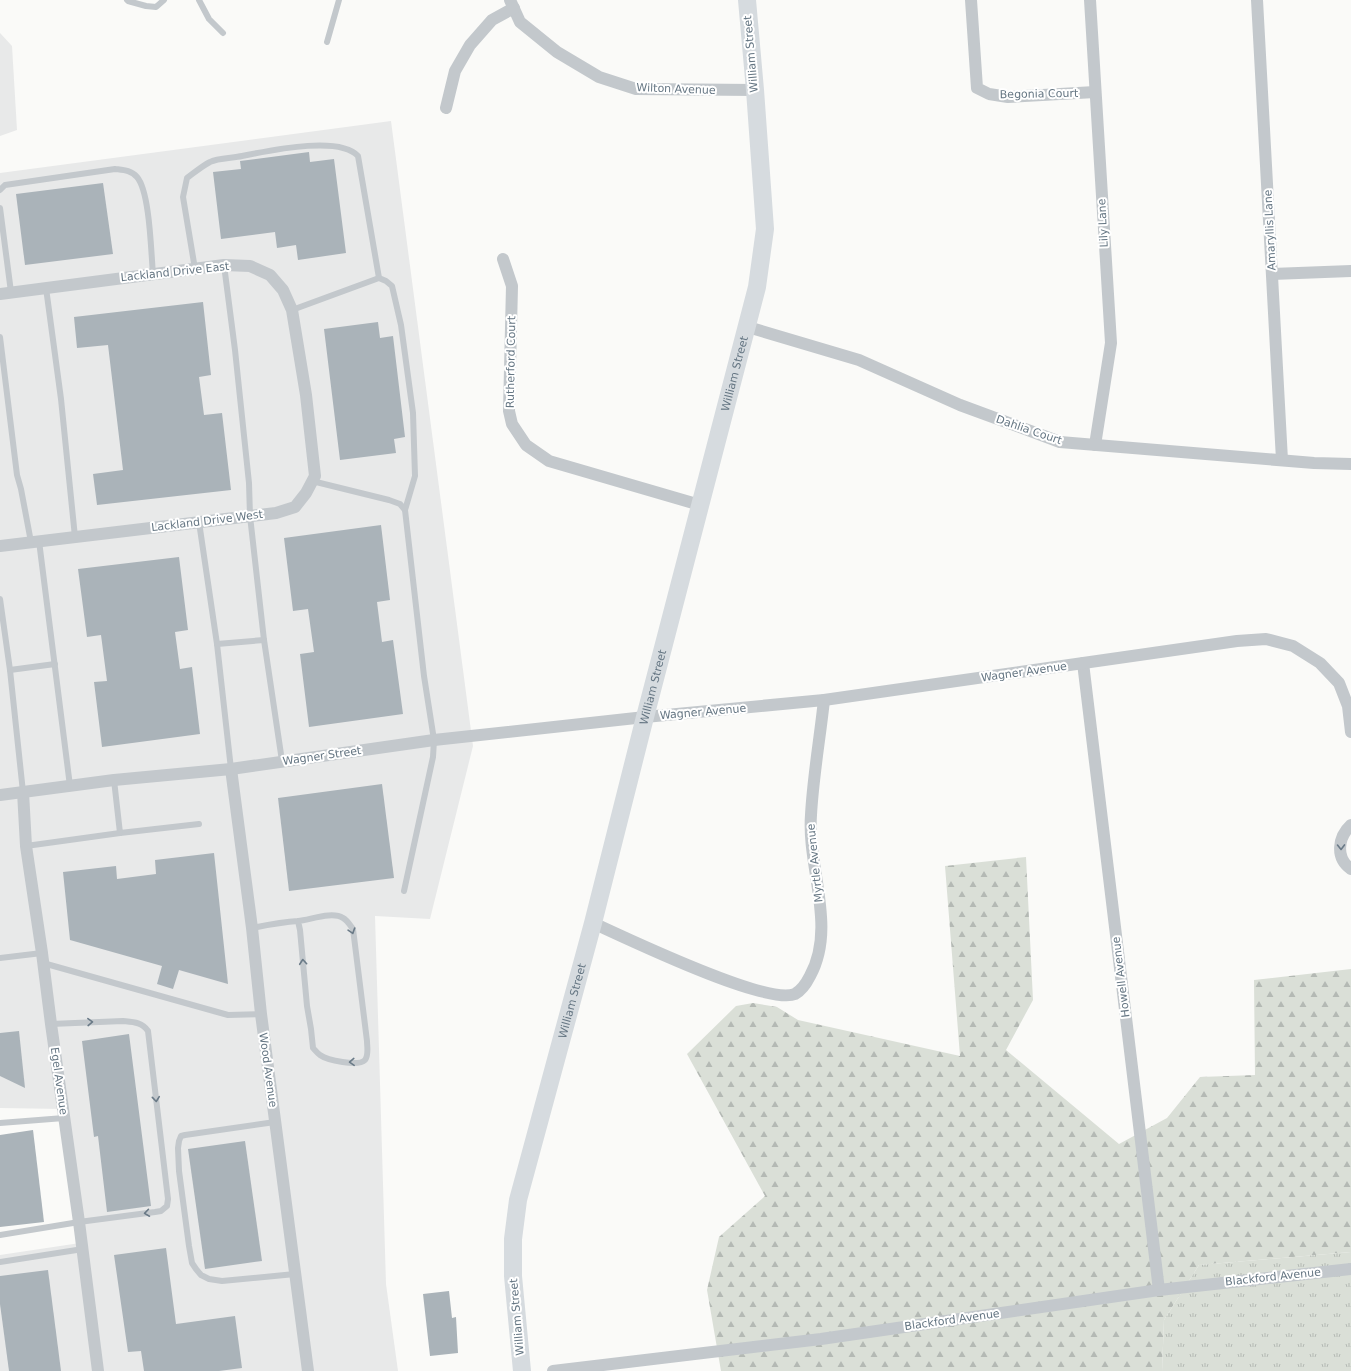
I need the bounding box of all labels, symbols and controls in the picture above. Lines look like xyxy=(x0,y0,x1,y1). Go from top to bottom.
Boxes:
street label: William Street xyxy=(741,14,761,93)
street label: Wilton Avenue xyxy=(636,81,716,97)
street label: Begonia Court xyxy=(1000,87,1079,101)
street label: Amaryllis Lane xyxy=(1261,189,1279,271)
street label: Lily Lane xyxy=(1095,198,1111,248)
street label: Lackland Drive East xyxy=(120,260,231,284)
street label: Rutherford Court xyxy=(504,315,518,408)
street label: William Street xyxy=(718,334,751,413)
street label: Dahlia Court xyxy=(994,413,1064,448)
street label: Lackland Drive West xyxy=(150,508,264,534)
street label: William Street xyxy=(637,647,669,726)
street label: Wagner Avenue xyxy=(980,660,1068,684)
street label: Wagner Avenue xyxy=(659,702,747,722)
street label: Wagner Street xyxy=(282,744,363,768)
street label: Myrtle Avenue xyxy=(804,823,826,903)
one-way arrow xyxy=(1337,844,1345,850)
one-way arrow xyxy=(347,928,356,935)
street label: Howell Avenue xyxy=(1110,936,1132,1018)
one-way arrow xyxy=(298,959,307,965)
street label: William Street xyxy=(556,961,588,1040)
one-way arrow xyxy=(87,1018,93,1027)
street label: Wood Avenue xyxy=(256,1032,280,1108)
street label: Egel Avenue xyxy=(48,1046,70,1116)
one-way arrow xyxy=(349,1058,355,1067)
one-way arrow xyxy=(151,1096,160,1102)
one-way arrow xyxy=(144,1209,150,1218)
street label: Blackford Avenue xyxy=(1225,1265,1322,1288)
street label: William Street xyxy=(507,1277,527,1356)
street label: Blackford Avenue xyxy=(904,1307,1001,1333)

